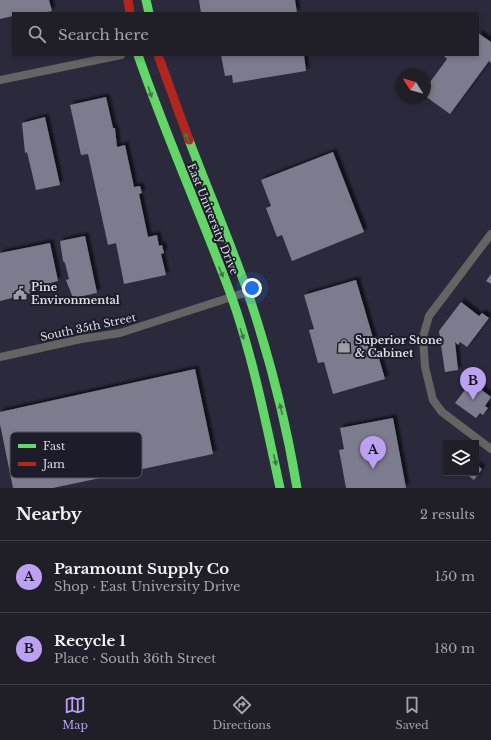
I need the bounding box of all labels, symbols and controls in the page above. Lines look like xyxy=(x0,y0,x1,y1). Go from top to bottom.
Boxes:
search box xyxy=(12,12,479,56)
icon: search xyxy=(26,23,48,45)
text: Search here xyxy=(58,25,149,44)
north arrow xyxy=(395,68,431,104)
one-way arrow xyxy=(148,86,154,98)
one-way arrow xyxy=(184,132,190,144)
street label: East University Drive xyxy=(184,161,242,277)
one-way arrow xyxy=(218,266,224,278)
your location xyxy=(242,278,262,298)
place label: Pine Environmental xyxy=(31,280,120,307)
public building icon: Pine Environmental xyxy=(12,285,28,301)
street label: South 35th Street xyxy=(39,310,138,344)
one-way arrow xyxy=(239,328,245,340)
place label: Superior Stone & Cabinet xyxy=(355,333,443,360)
shop icon: Superior Stone & Cabinet xyxy=(336,338,352,354)
pin: B xyxy=(460,367,486,400)
one-way arrow xyxy=(278,403,284,415)
legend xyxy=(10,432,142,478)
pin: A xyxy=(360,436,386,469)
text: Fast xyxy=(43,439,66,453)
map controls xyxy=(443,440,479,476)
button: layers xyxy=(443,440,479,476)
one-way arrow xyxy=(272,453,278,466)
text: Jam xyxy=(41,457,65,471)
text: Nearby xyxy=(16,504,82,525)
text: 2 results xyxy=(420,506,475,523)
text: Paramount Supply Co xyxy=(54,559,229,578)
text: A xyxy=(24,568,34,585)
text: 150 m xyxy=(435,568,475,585)
text: Shop · East University Drive xyxy=(54,578,240,595)
text: Recycle 1 xyxy=(54,631,126,650)
text: B xyxy=(24,640,34,657)
text: 180 m xyxy=(434,640,475,657)
text: Place · South 36th Street xyxy=(54,650,216,667)
tab: Map xyxy=(62,694,88,732)
tab: Directions xyxy=(212,694,271,732)
tab: Saved xyxy=(396,694,429,732)

